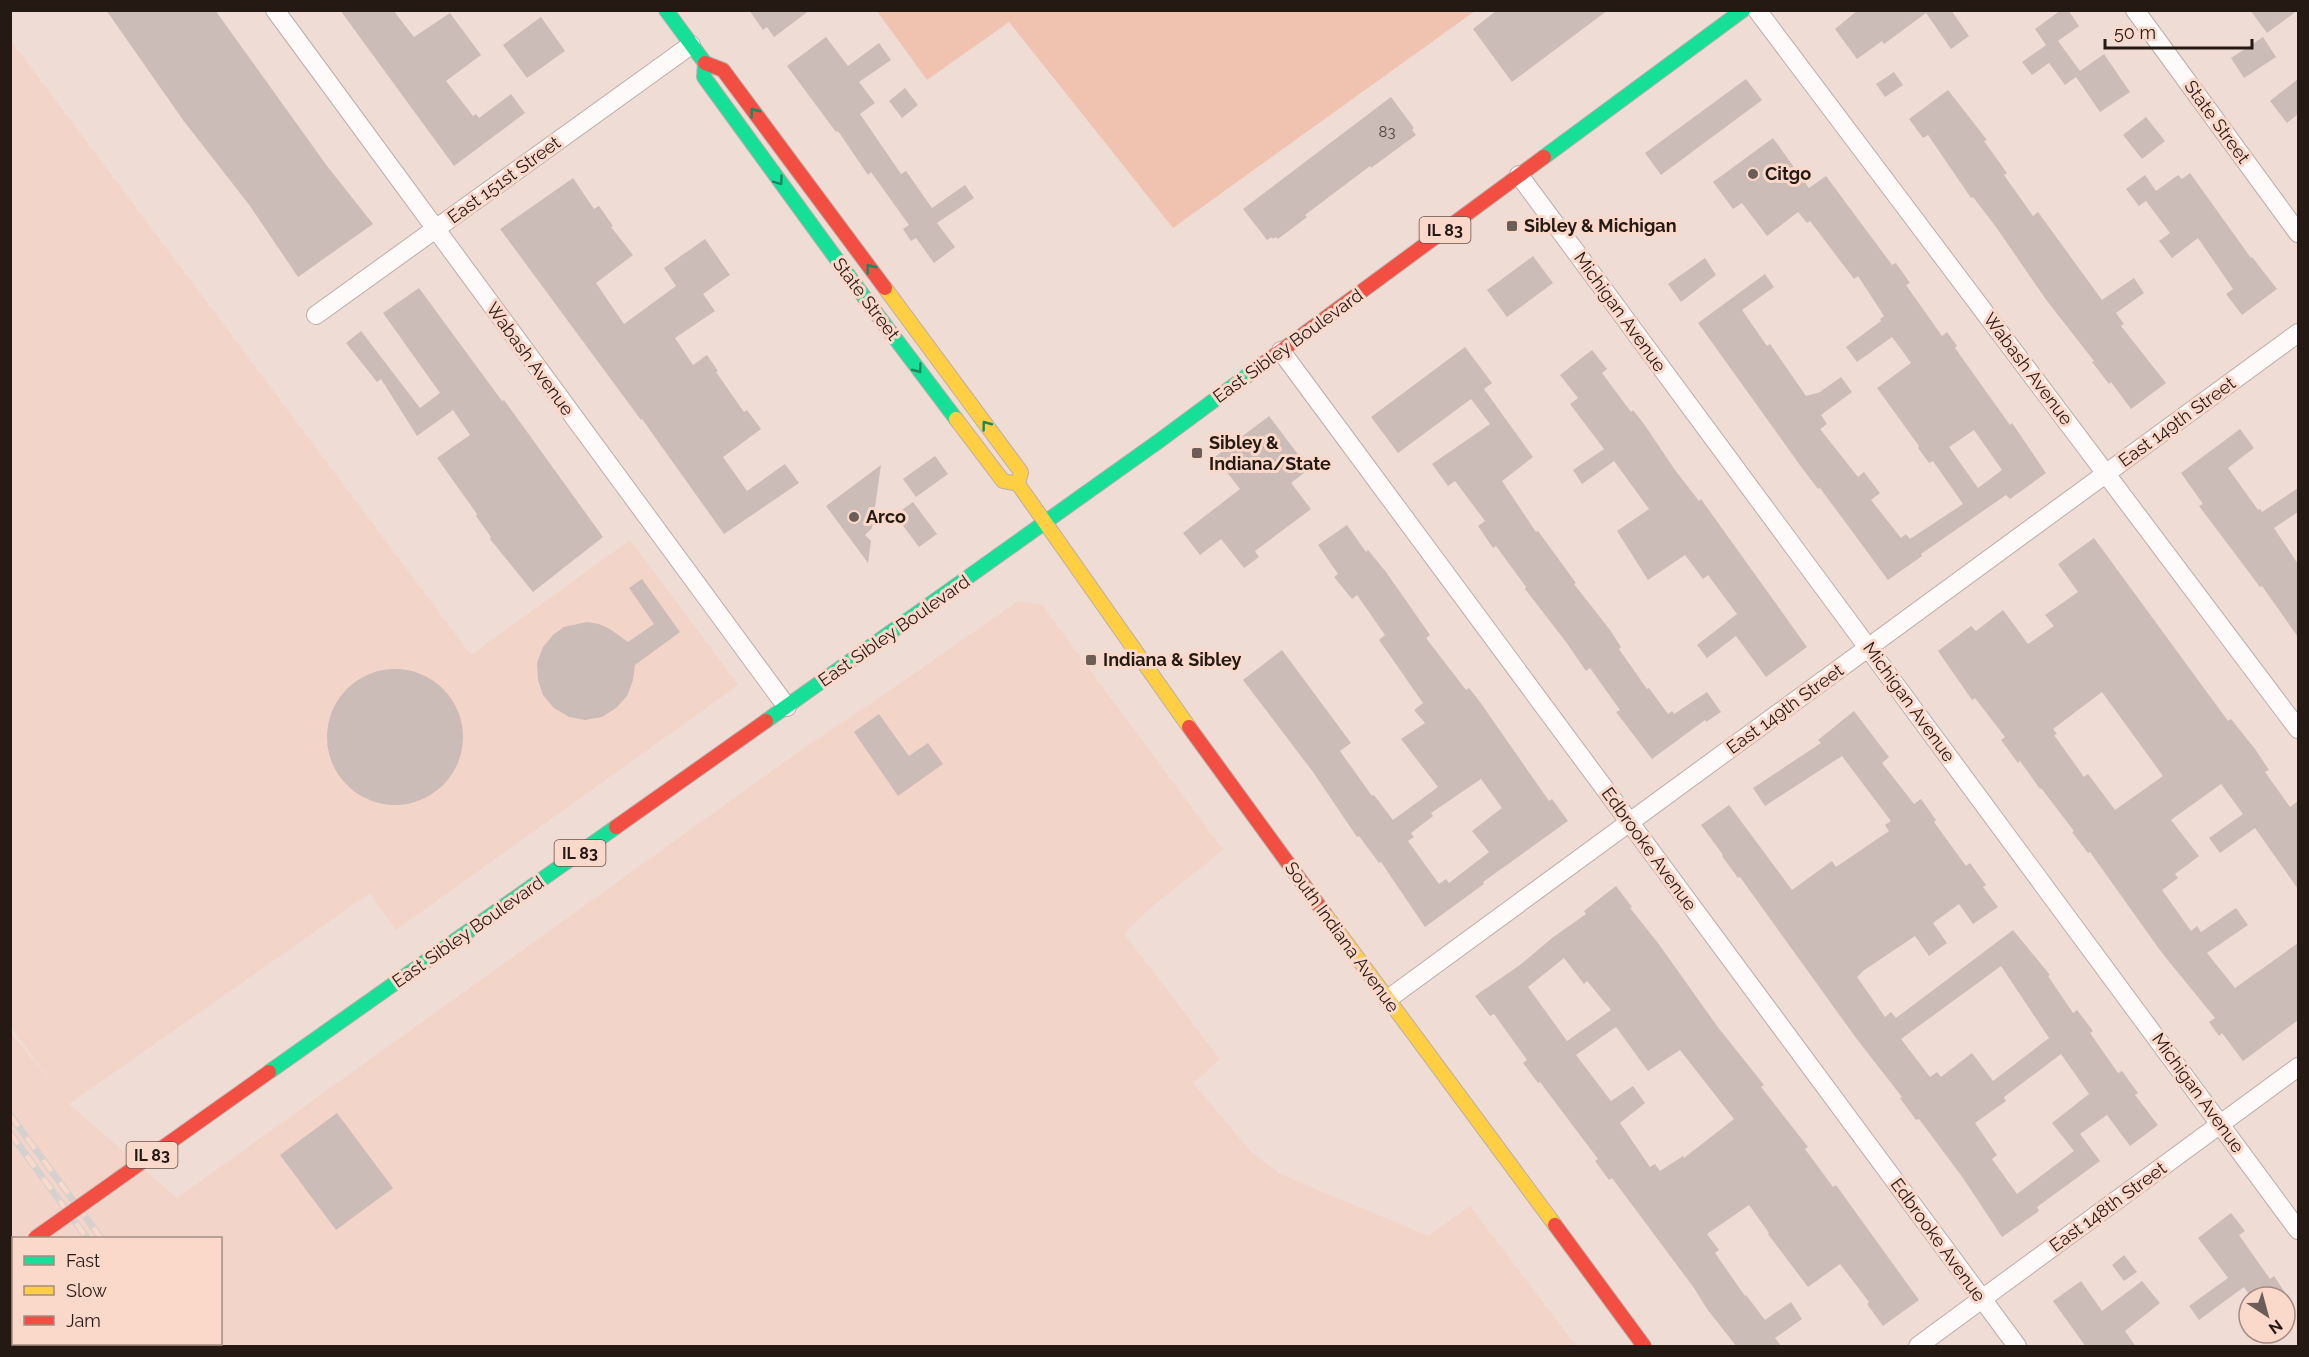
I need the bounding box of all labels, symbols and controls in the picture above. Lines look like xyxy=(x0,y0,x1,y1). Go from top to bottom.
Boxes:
scale bar xyxy=(2105,12,2252,50)
text: 50 m xyxy=(2114,22,2156,43)
street label: State Street xyxy=(2180,76,2255,167)
one-way arrow xyxy=(750,107,761,118)
house number: 83 xyxy=(1379,123,1395,141)
street label: East 151st Street xyxy=(443,132,564,228)
place label: Citgo xyxy=(1765,163,1811,184)
marker: Citgo xyxy=(1746,167,1760,181)
one-way arrow xyxy=(772,175,783,186)
place label: Sibley & Michigan xyxy=(1524,215,1677,236)
road number: IL 83 xyxy=(1420,217,1470,243)
marker: Sibley & Michigan xyxy=(1505,219,1519,233)
street label: Michigan Avenue xyxy=(1570,248,1671,376)
street label: State Street xyxy=(829,253,904,344)
one-way arrow xyxy=(866,264,877,275)
street label: East Sibley Boulevard xyxy=(1209,284,1367,407)
street label: Wabash Avenue xyxy=(482,298,579,420)
street label: Wabash Avenue xyxy=(1979,308,2078,429)
one-way arrow xyxy=(911,362,922,373)
street label: East 149th Street xyxy=(2114,372,2239,471)
one-way arrow xyxy=(982,421,993,432)
place label: Sibley & Indiana/State xyxy=(1209,432,1331,474)
marker: Sibley & Indiana/State xyxy=(1190,446,1204,460)
place label: Arco xyxy=(866,506,906,527)
marker: Arco xyxy=(847,510,861,524)
street label: East Sibley Boulevard xyxy=(814,570,973,691)
street label: Michigan Avenue xyxy=(1859,638,1960,766)
place label: Indiana & Sibley xyxy=(1103,649,1241,670)
marker: Indiana & Sibley xyxy=(1084,653,1098,667)
street label: East 149th Street xyxy=(1722,659,1847,758)
street label: Edbrooke Avenue xyxy=(1598,783,1701,915)
road number: IL 83 xyxy=(554,840,606,866)
street label: South Indiana Avenue xyxy=(1281,857,1404,1016)
street label: East Sibley Boulevard xyxy=(388,871,547,992)
street label: Michigan Avenue xyxy=(2148,1029,2249,1157)
road number: IL 83 xyxy=(126,1142,178,1168)
street label: East 148th Street xyxy=(2045,1157,2170,1256)
street label: Edbrooke Avenue xyxy=(1887,1174,1990,1306)
legend xyxy=(12,1237,222,1345)
text: Fast xyxy=(66,1250,100,1271)
text: Slow xyxy=(66,1280,107,1301)
north arrow xyxy=(2237,1285,2297,1345)
text: Jam xyxy=(66,1310,101,1331)
text: N xyxy=(2265,1315,2286,1338)

